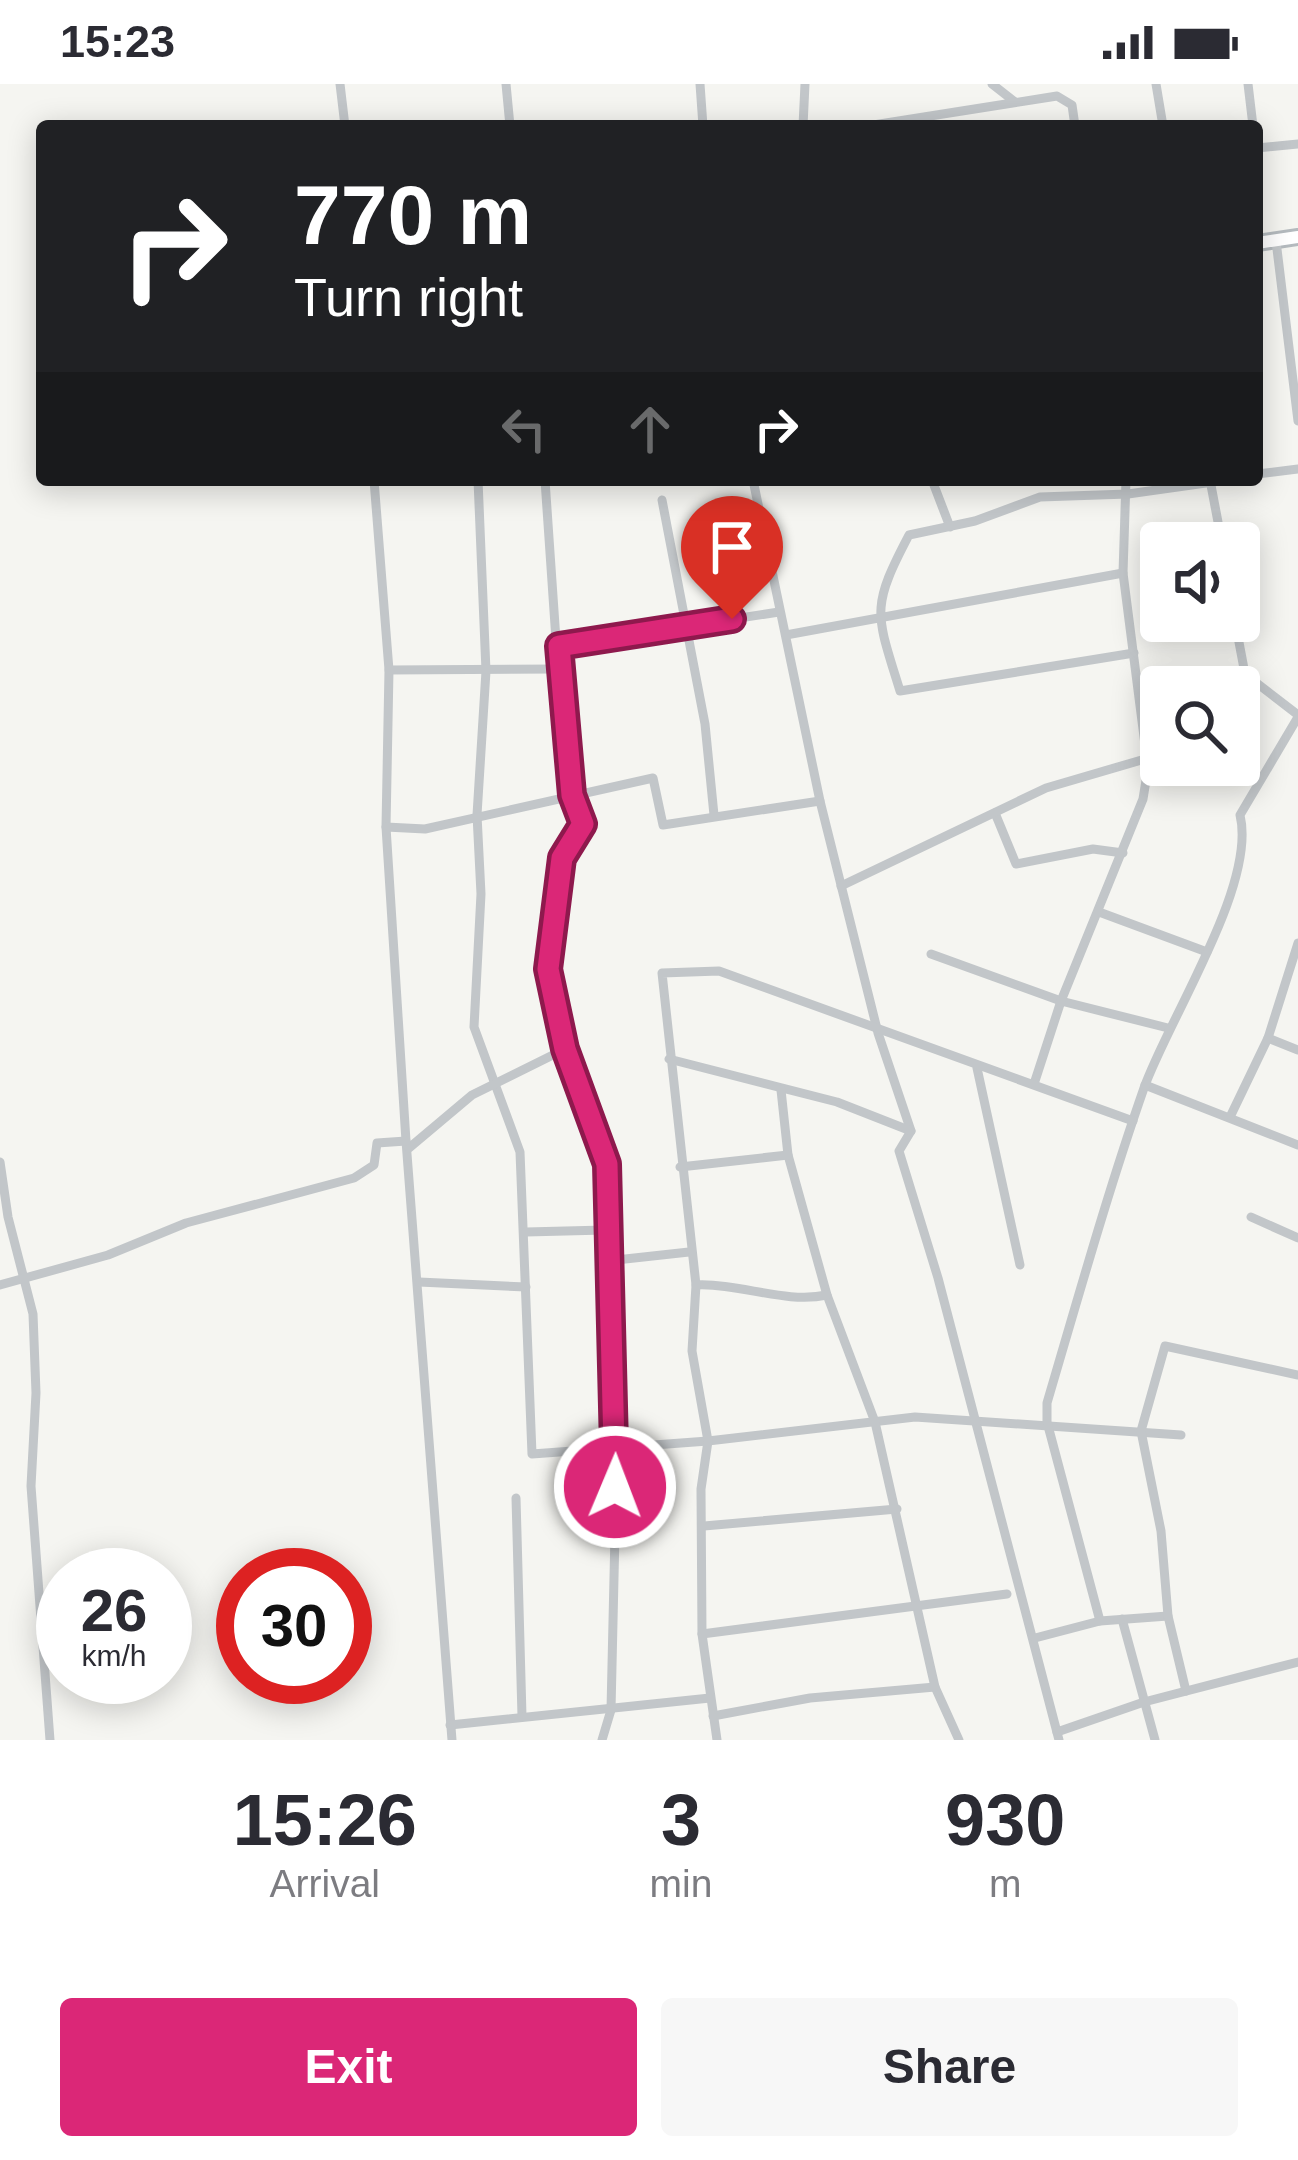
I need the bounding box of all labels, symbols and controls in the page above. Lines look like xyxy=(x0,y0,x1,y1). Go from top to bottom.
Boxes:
text: 15:23 xyxy=(60,16,175,67)
icon: right xyxy=(96,168,252,324)
text: 770 m xyxy=(294,168,532,262)
text: Turn right xyxy=(294,267,523,327)
icon: left xyxy=(491,396,557,462)
icon: ahead xyxy=(617,396,683,462)
icon: right xyxy=(743,396,809,462)
pin xyxy=(681,496,783,619)
icon: arrive xyxy=(699,514,765,580)
map controls xyxy=(1140,522,1260,786)
button: sound xyxy=(1140,522,1260,642)
button: search xyxy=(1140,666,1260,786)
position arrow xyxy=(552,1424,678,1550)
speed limit sign: 30 xyxy=(216,1548,372,1704)
text: 26 xyxy=(81,1577,147,1644)
text: km/h xyxy=(81,1639,147,1672)
text: 15:26 xyxy=(233,1780,417,1860)
text: 3 xyxy=(661,1780,701,1860)
text: 930 xyxy=(945,1780,1065,1860)
text: Arrival xyxy=(270,1862,380,1905)
text: min xyxy=(650,1862,712,1905)
text: m xyxy=(989,1862,1021,1905)
button: Exit xyxy=(60,1998,637,2136)
button: Share xyxy=(661,1998,1238,2136)

